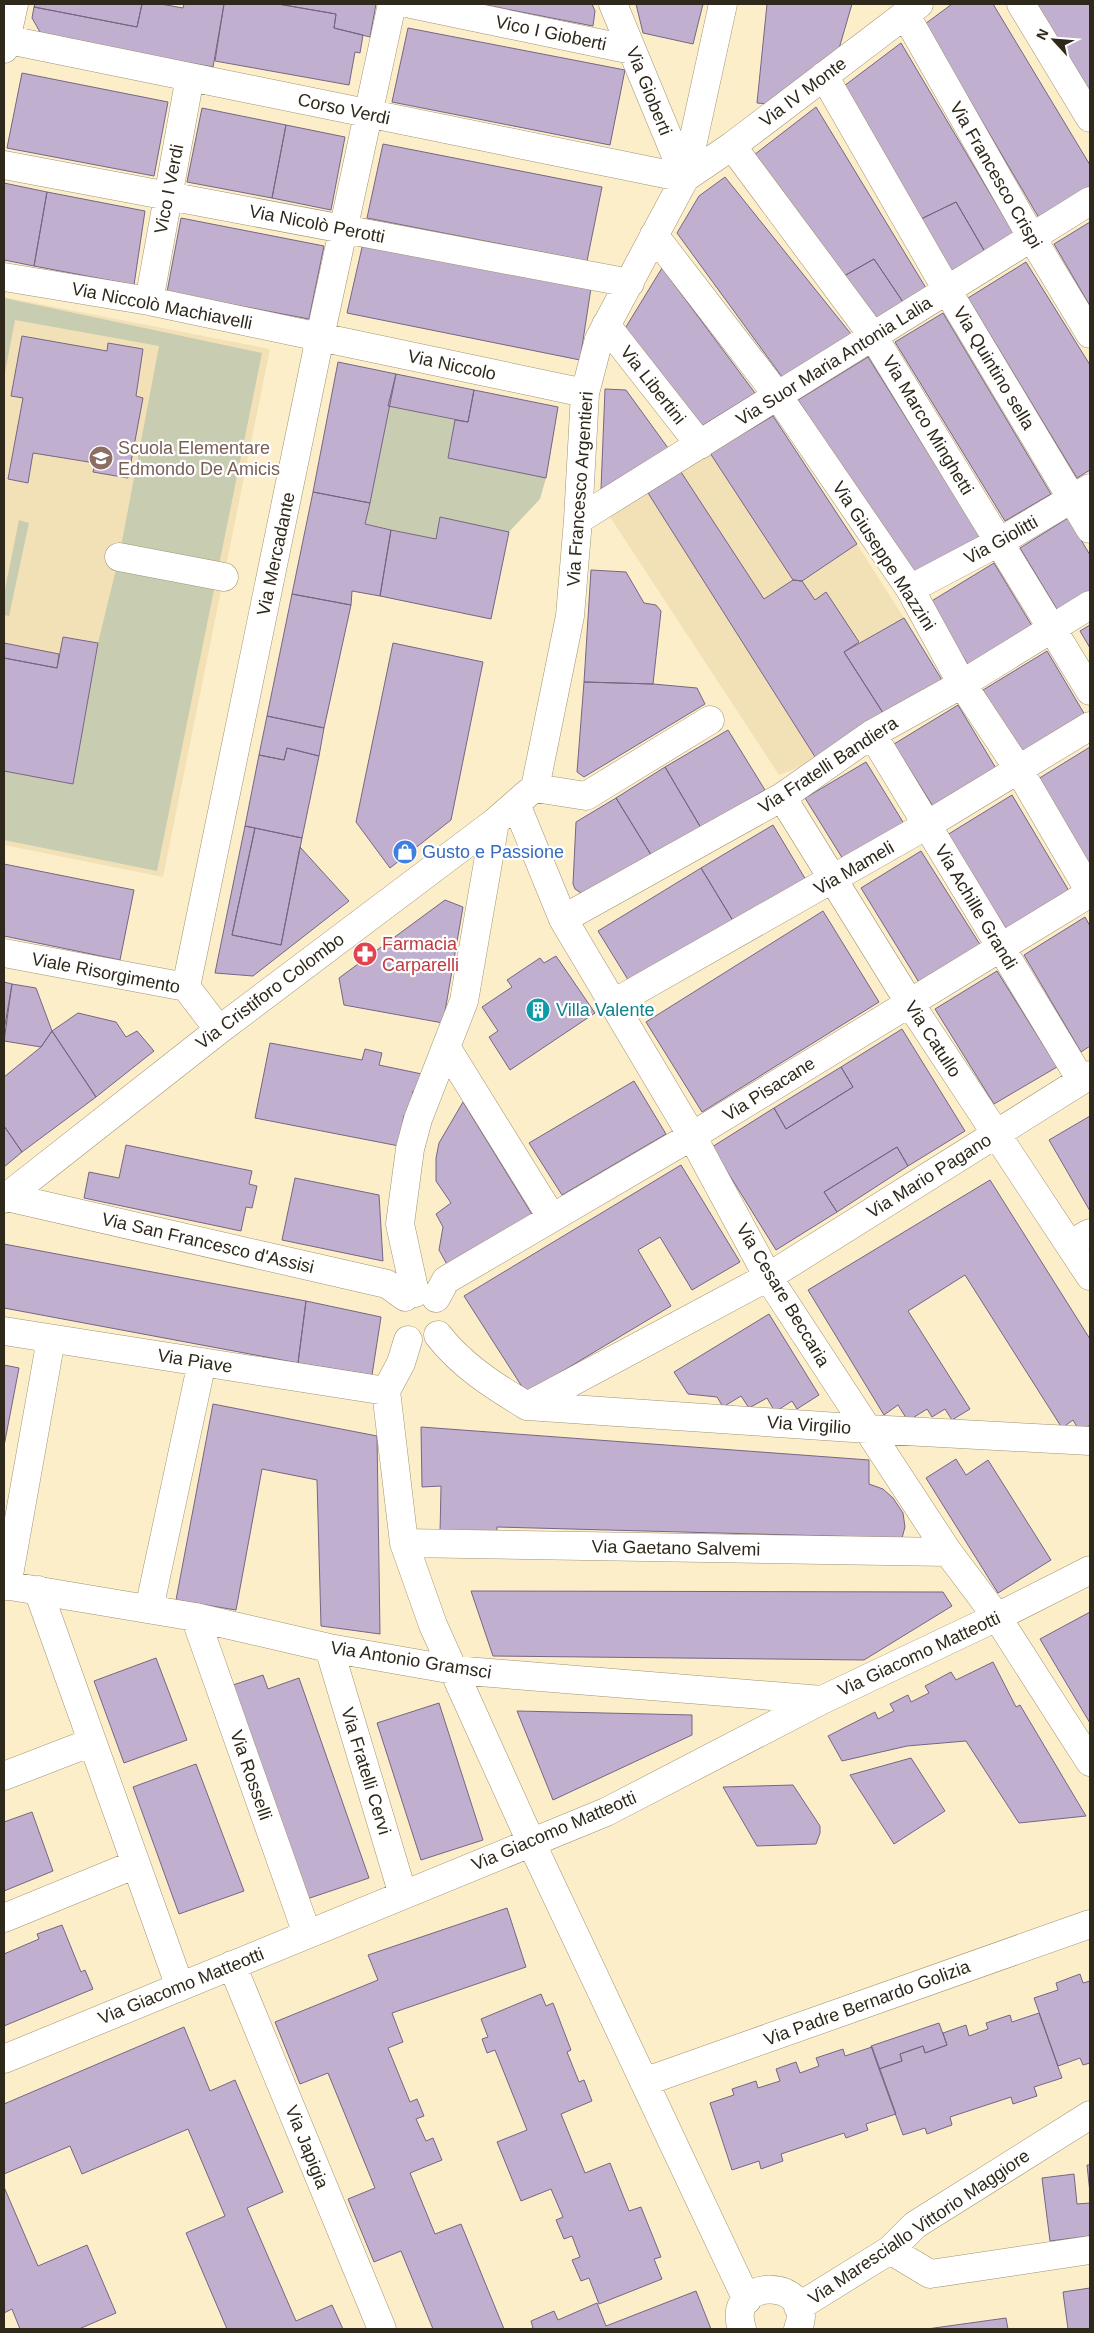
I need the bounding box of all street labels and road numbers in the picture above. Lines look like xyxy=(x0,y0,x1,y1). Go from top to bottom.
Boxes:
street label: Vico I Gioberti xyxy=(494,11,608,55)
street label: Via Gioberti xyxy=(622,44,676,138)
street label: Via IV Monte xyxy=(756,53,850,131)
street label: Corso Verdi xyxy=(296,89,392,129)
street label: Via Francesco Crispi xyxy=(946,98,1046,252)
street label: Vico I Verdi xyxy=(151,143,187,235)
street label: Via Nicolò Perotti xyxy=(247,201,387,247)
street label: Via Niccolò Machiavelli xyxy=(70,279,254,333)
street label: Via Suor Maria Antonia Lalia xyxy=(733,292,936,430)
street label: Via Quintino sella xyxy=(949,303,1039,434)
street label: Via Libertini xyxy=(616,342,690,428)
street label: Via Niccolo xyxy=(406,346,498,384)
street label: Via Marco Minghetti xyxy=(879,352,977,498)
street label: Via Francesco Argentieri xyxy=(563,391,597,587)
street label: Via Giuseppe Mazzini xyxy=(828,478,940,634)
street label: Via Mercadante xyxy=(253,490,299,618)
street label: Via Giolitti xyxy=(961,512,1041,568)
street label: Via Fratelli Bandiera xyxy=(755,712,902,817)
street label: Via Mameli xyxy=(811,837,897,899)
street label: Via Achille Grandi xyxy=(931,841,1021,973)
street label: Via Cristiforo Colombo xyxy=(192,929,348,1053)
street label: Viale Risorgimento xyxy=(30,949,182,997)
street label: Via Catullo xyxy=(901,997,965,1081)
street label: Via Pisacane xyxy=(719,1053,819,1125)
street label: Via Mario Pagano xyxy=(863,1130,995,1222)
street label: Via San Francesco d'Assisi xyxy=(100,1209,316,1277)
street label: Via Cesare Beccaria xyxy=(732,1220,834,1371)
street label: Via Piave xyxy=(156,1345,234,1377)
street label: Via Virgilio xyxy=(766,1412,852,1438)
street label: Via Gaetano Salvemi xyxy=(591,1537,761,1559)
street label: Via Giacomo Matteotti xyxy=(835,1608,1003,1700)
street label: Via Antonio Gramsci xyxy=(329,1637,493,1683)
street label: Via Fratelli Cervi xyxy=(337,1705,395,1837)
street label: Via Rosselli xyxy=(226,1727,276,1823)
street label: Via Giacomo Matteotti xyxy=(469,1787,639,1875)
street label: Via Giacomo Matteotti xyxy=(95,1944,267,2028)
street label: Via Padre Bernardo Golizia xyxy=(761,1956,974,2050)
street label: Via Japigia xyxy=(281,2103,333,2192)
street label: Via Maresciallo Vittorio Maggiore xyxy=(805,2145,1033,2309)

